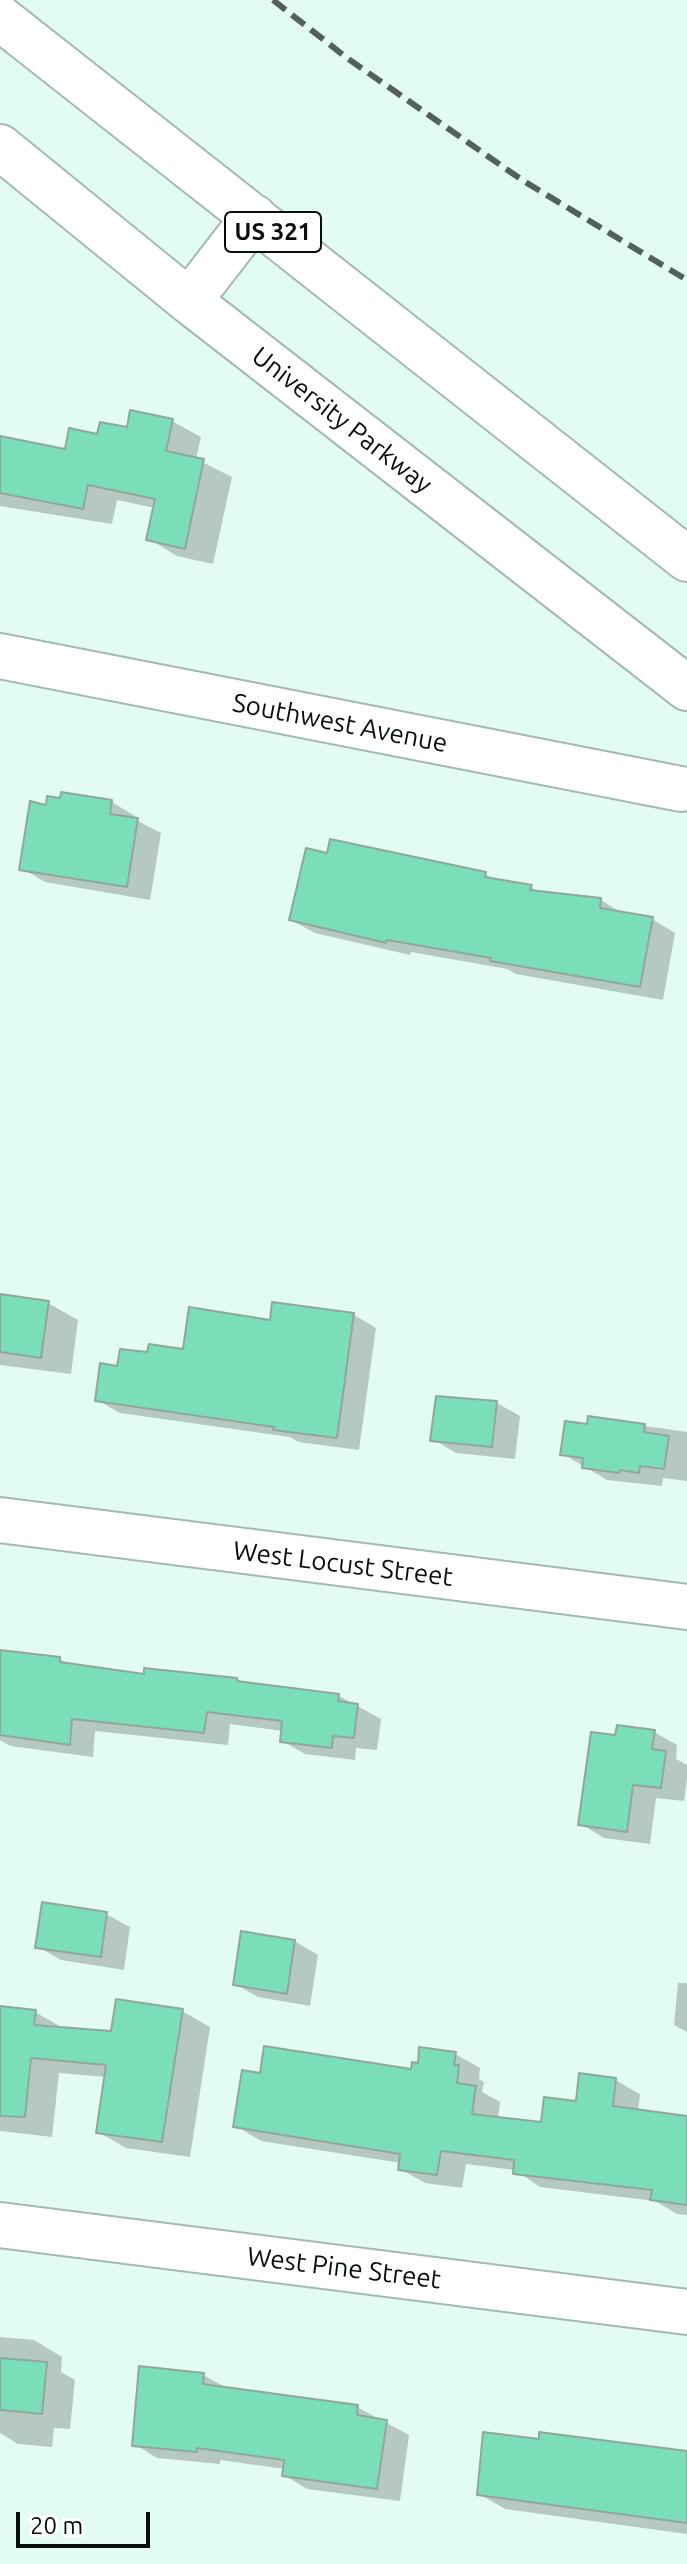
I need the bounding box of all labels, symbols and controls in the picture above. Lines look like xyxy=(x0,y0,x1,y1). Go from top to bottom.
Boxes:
road number: US 321 xyxy=(225,212,321,252)
street label: University Parkway xyxy=(246,340,438,500)
street label: Southwest Avenue xyxy=(230,687,450,759)
street label: West Locust Street xyxy=(231,1535,455,1593)
street label: West Pine Street xyxy=(245,2241,443,2295)
scale bar xyxy=(20,2496,154,2546)
text: 20 m xyxy=(30,2512,83,2539)

